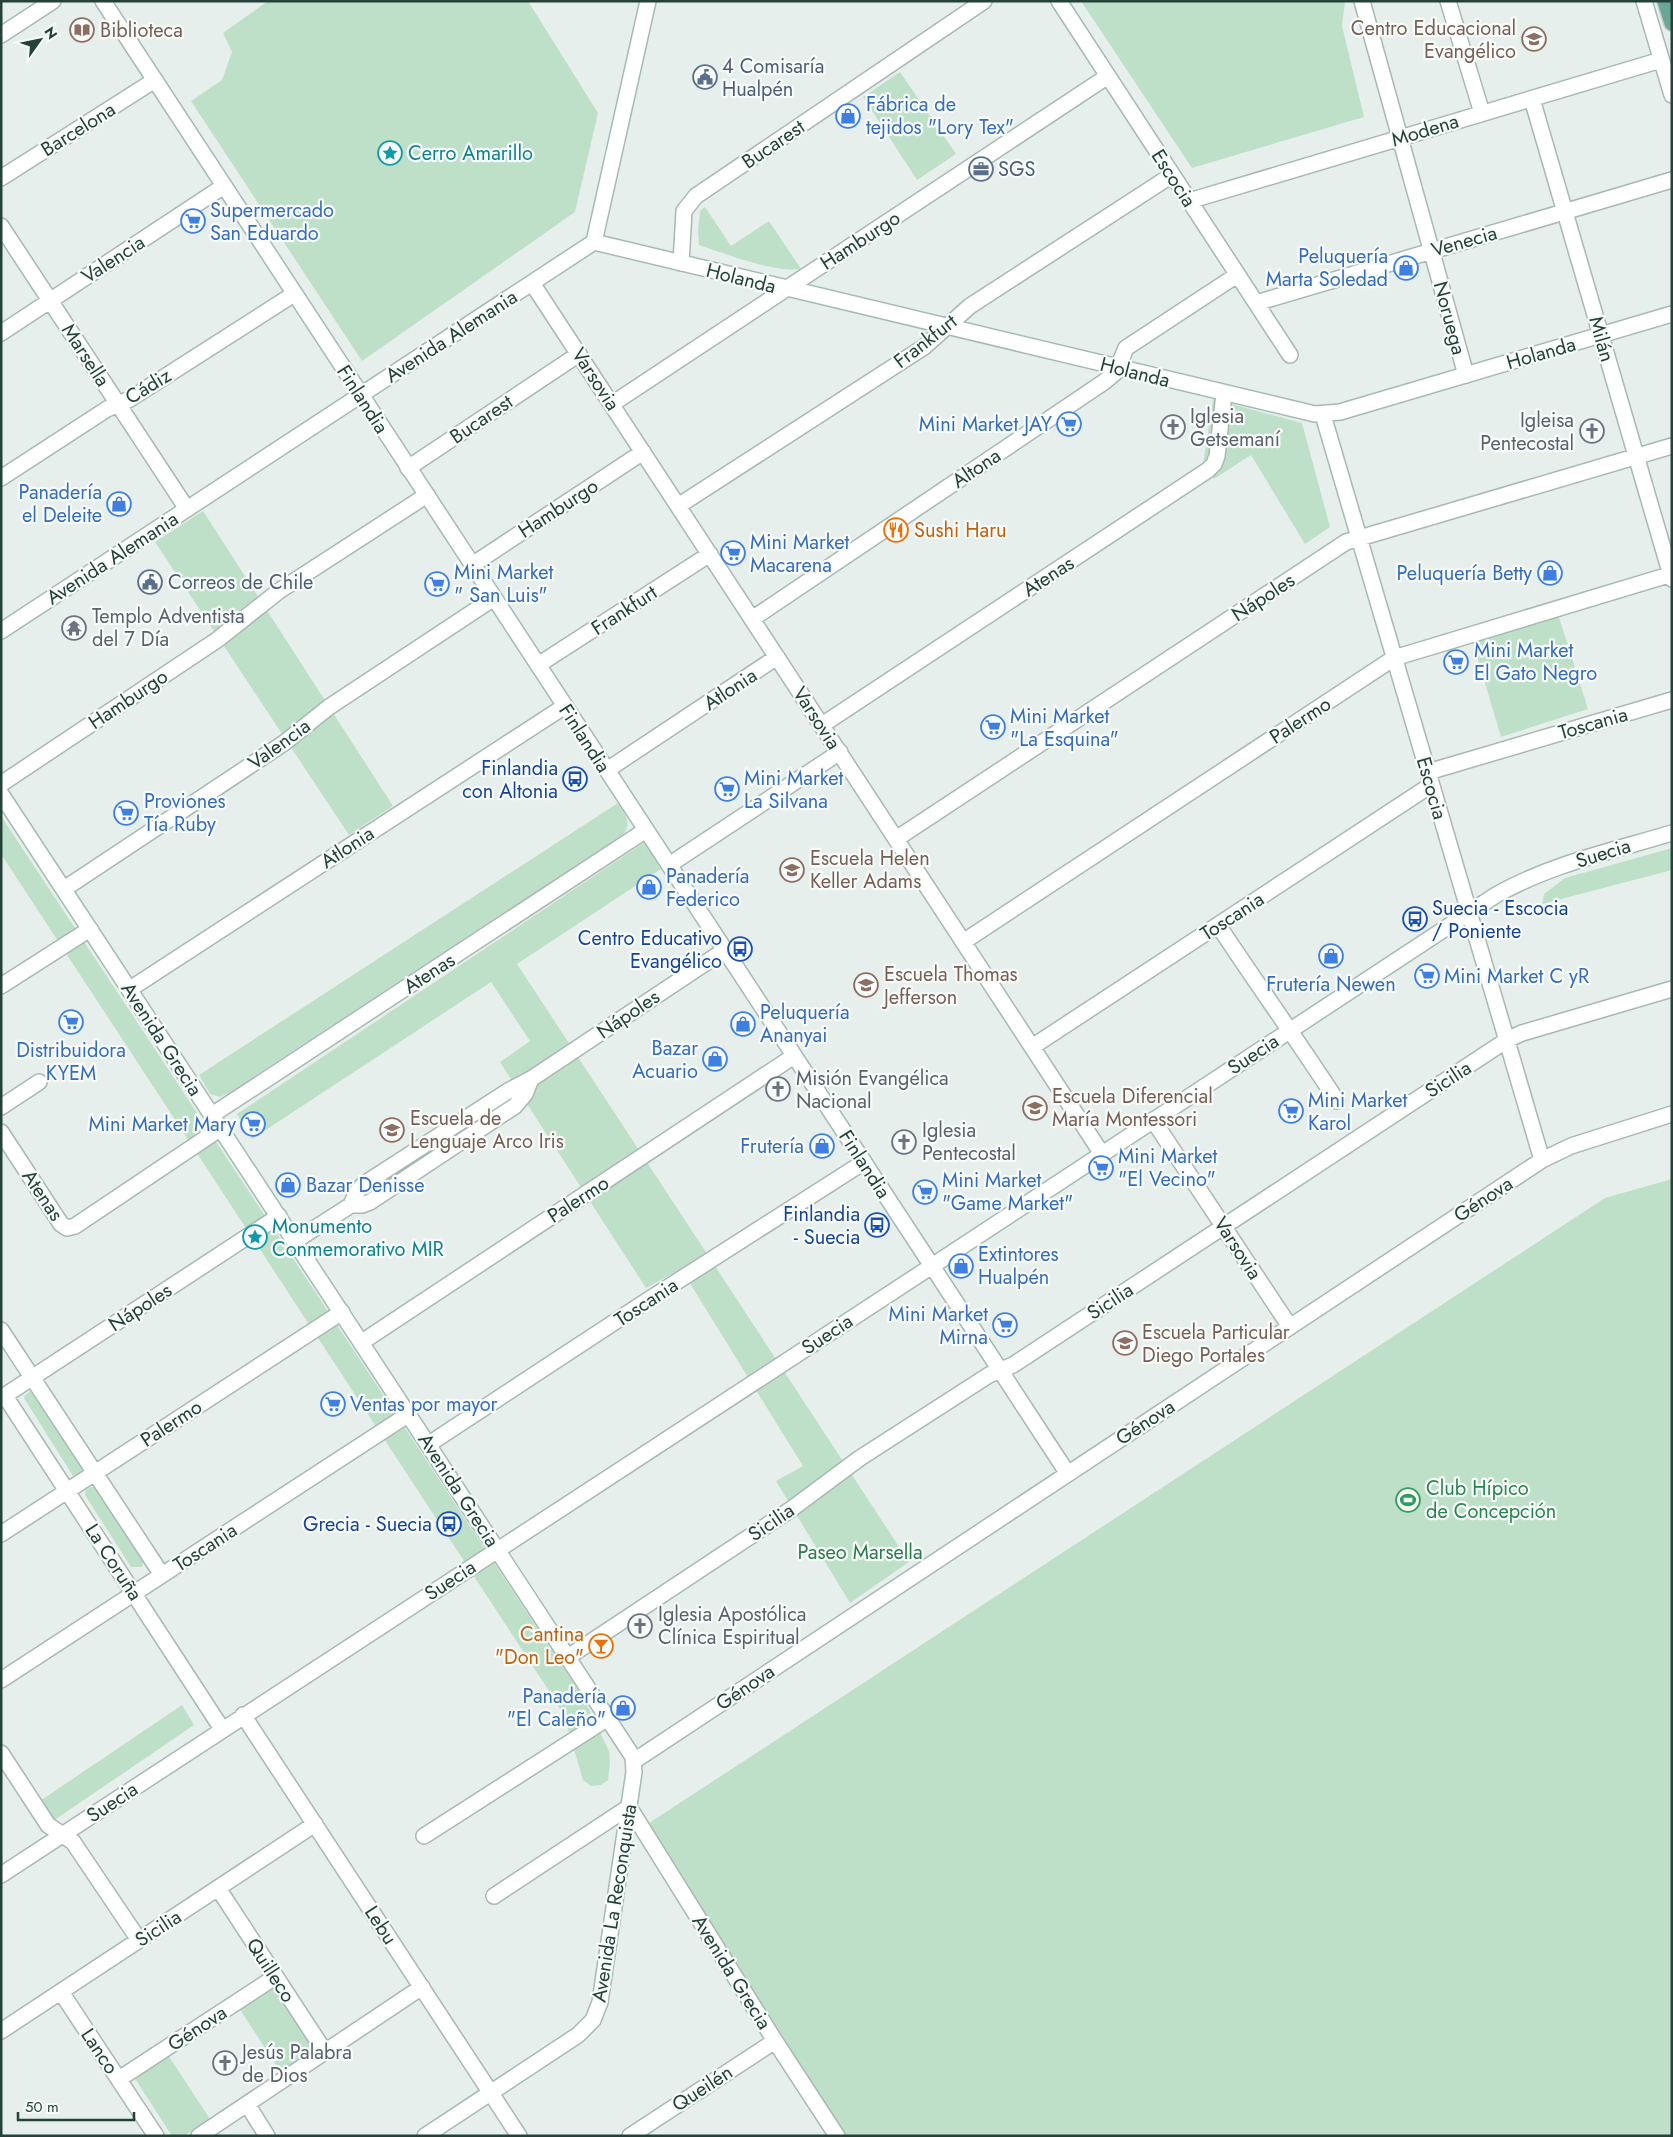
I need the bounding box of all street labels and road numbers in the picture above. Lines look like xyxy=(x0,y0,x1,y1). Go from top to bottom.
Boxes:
street label: Barcelona xyxy=(35,95,121,164)
street label: Modena xyxy=(1388,107,1462,154)
street label: Bucarest xyxy=(736,113,811,176)
street label: Escocia xyxy=(1144,144,1203,213)
street label: Hamburgo xyxy=(815,204,906,277)
street label: Venecia xyxy=(1428,218,1500,265)
street label: Valencia xyxy=(76,228,151,291)
street label: Holanda xyxy=(703,256,779,301)
street label: Noruega xyxy=(1426,278,1473,358)
street label: Avenida Alemania xyxy=(379,283,523,390)
street label: Frankfurt xyxy=(888,307,963,375)
street label: Milán xyxy=(1581,313,1622,365)
street label: Marsella xyxy=(54,318,117,392)
street label: Holanda xyxy=(1503,330,1579,377)
street label: Varsovia xyxy=(564,342,627,417)
street label: Holanda xyxy=(1097,350,1173,395)
street label: Finlandia xyxy=(330,359,396,439)
street label: Cádiz xyxy=(120,361,177,412)
street label: Bucarest xyxy=(444,388,519,451)
street label: Altona xyxy=(946,441,1007,495)
street label: Hamburgo xyxy=(513,472,604,545)
street label: Avenida Alemania xyxy=(40,505,184,612)
street label: Atenas xyxy=(1017,549,1080,604)
street label: Nápoles xyxy=(1226,566,1301,629)
street label: Frankfurt xyxy=(586,578,663,643)
street label: Atlonia xyxy=(698,661,763,718)
street label: Hamburgo xyxy=(83,662,174,737)
street label: Varsovia xyxy=(785,681,848,756)
street label: Palermo xyxy=(1264,690,1337,751)
street label: Finlandia xyxy=(552,698,618,778)
street label: Toscania xyxy=(1555,700,1631,747)
street label: Valencia xyxy=(242,712,316,777)
street label: Escocia xyxy=(1409,753,1454,823)
street label: Atlonia xyxy=(315,819,380,876)
street label: Suecia xyxy=(1572,831,1634,876)
street label: Toscania xyxy=(1195,885,1270,948)
street label: Atenas xyxy=(398,946,461,1001)
street label: Avenida Grecia xyxy=(114,977,209,1102)
street label: Nápoles xyxy=(591,983,666,1046)
street label: Suecia xyxy=(1222,1027,1285,1082)
street label: Sicilia xyxy=(1419,1054,1477,1105)
street label: Finlandia xyxy=(832,1124,898,1204)
street label: Atenas xyxy=(15,1164,70,1227)
street label: Palermo xyxy=(542,1169,615,1230)
street label: Génova xyxy=(1448,1169,1519,1229)
street label: Varsovia xyxy=(1206,1211,1269,1286)
street label: Toscania xyxy=(609,1271,684,1334)
street label: Nápoles xyxy=(103,1276,178,1339)
street label: Sicilia xyxy=(1081,1276,1139,1327)
street label: Suecia xyxy=(796,1307,859,1362)
street label: Génova xyxy=(1110,1392,1181,1452)
street label: Palermo xyxy=(135,1393,208,1454)
street label: Avenida Grecia xyxy=(411,1428,506,1553)
street label: Sicilia xyxy=(742,1496,800,1549)
street label: Toscania xyxy=(168,1516,243,1579)
street label: La Coruña xyxy=(78,1518,149,1607)
street label: Suecia xyxy=(419,1553,482,1608)
street label: Génova xyxy=(710,1657,780,1718)
street label: Suecia xyxy=(81,1775,144,1830)
street label: Avenida La Reconquista xyxy=(584,1802,644,2004)
street label: Lebu xyxy=(357,1900,404,1950)
street label: Sicilia xyxy=(129,1903,187,1954)
street label: Avenida Grecia xyxy=(685,1909,778,2035)
street label: Quilleco xyxy=(239,1932,302,2008)
street label: Génova xyxy=(162,1998,233,2058)
street label: Lanco xyxy=(74,2023,126,2080)
street label: Queilén xyxy=(666,2058,738,2119)

